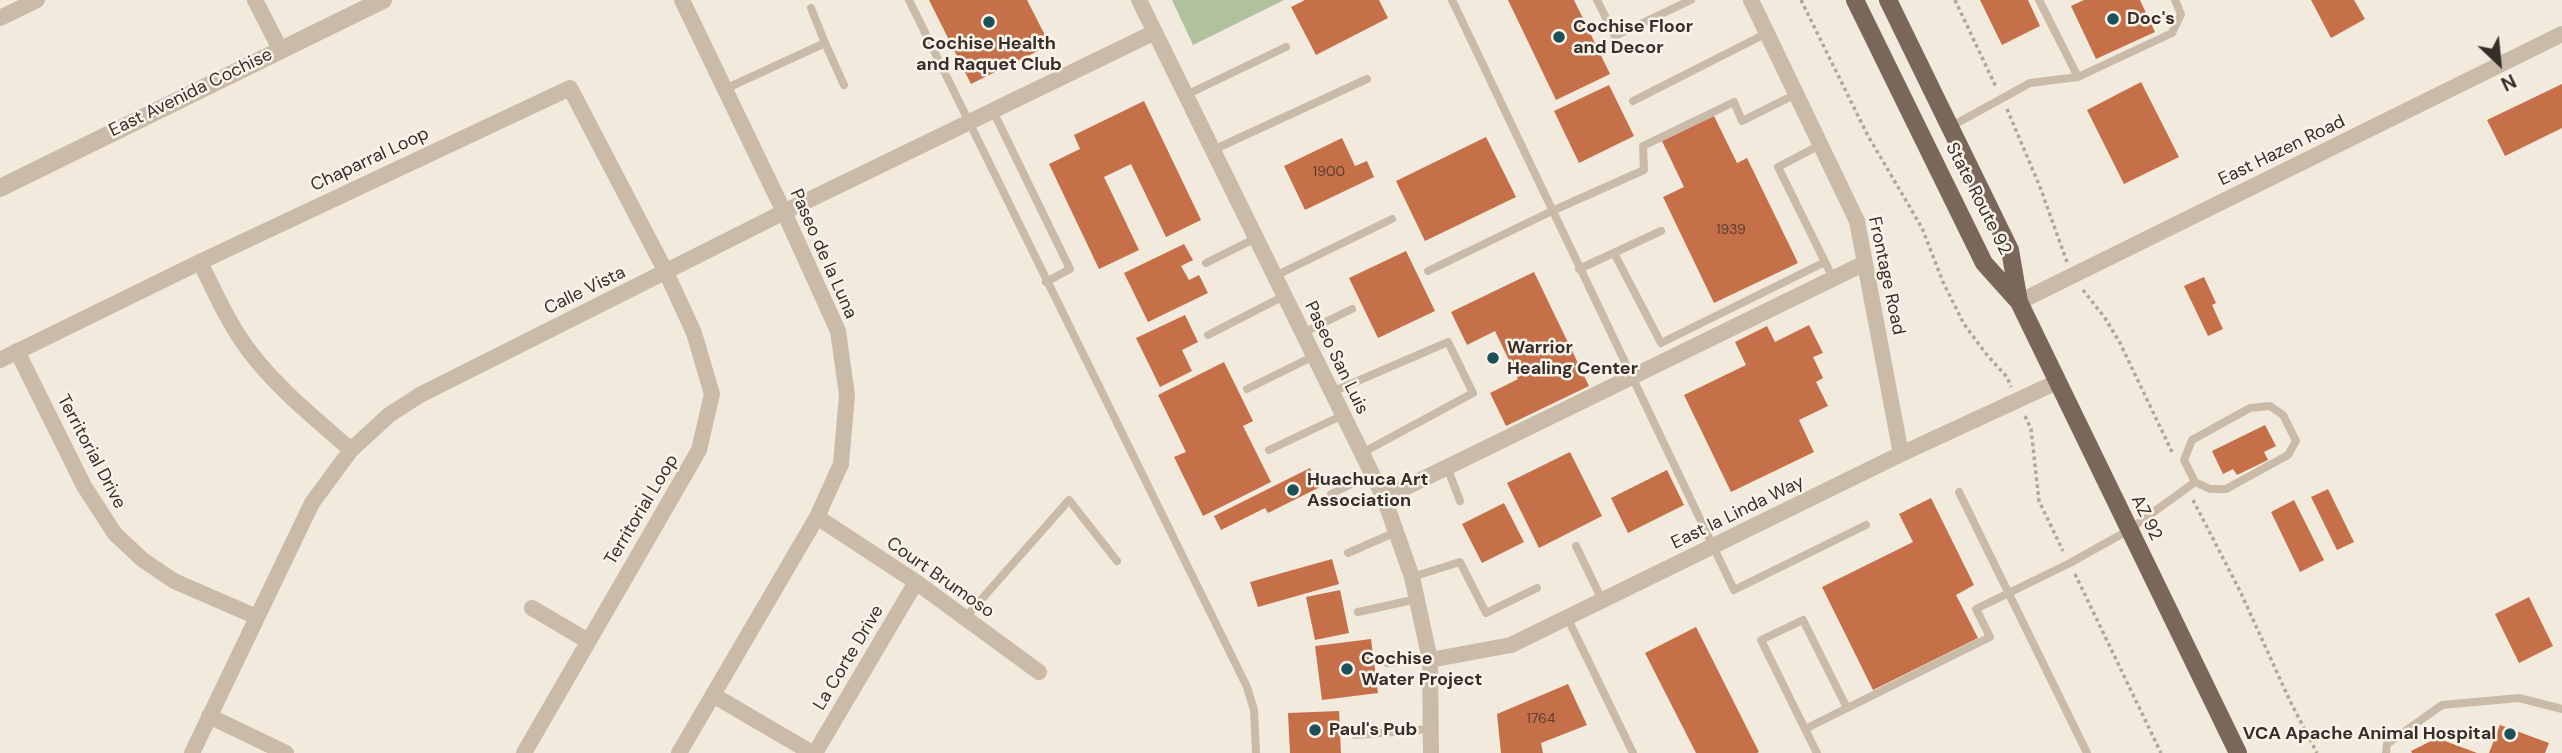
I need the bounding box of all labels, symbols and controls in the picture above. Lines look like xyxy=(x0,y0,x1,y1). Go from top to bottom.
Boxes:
place label: Doc's xyxy=(2127,8,2175,30)
marker: Doc's xyxy=(2105,11,2121,27)
marker: Cochise Health and Raquet Club xyxy=(981,14,997,30)
place label: Cochise Floor and Decor xyxy=(1573,16,1693,58)
north arrow xyxy=(2464,28,2534,98)
marker: Cochise Floor and Decor xyxy=(1551,29,1567,45)
place label: Cochise Health and Raquet Club xyxy=(916,33,1062,76)
street label: East Avenida Cochise xyxy=(106,44,276,142)
text: N xyxy=(2497,68,2520,97)
street label: East Hazen Road xyxy=(2215,111,2349,191)
street label: Chaparral Loop xyxy=(308,123,432,197)
street label: State Route 92 xyxy=(1940,139,2016,259)
house number: 1900 xyxy=(1313,164,1345,180)
street label: Paseo de la Luna xyxy=(785,186,861,322)
street label: Frontage Road xyxy=(1863,215,1909,337)
house number: 1939 xyxy=(1716,222,1746,238)
street label: Calle Vista xyxy=(541,262,629,320)
street label: Paseo San Luis xyxy=(1299,298,1373,418)
place label: Warrior Healing Center xyxy=(1507,337,1638,380)
marker: Warrior Healing Center xyxy=(1485,350,1501,366)
street label: Territorial Drive xyxy=(52,391,130,513)
street label: Territorial Loop xyxy=(601,451,683,569)
place label: Huachuca Art Association xyxy=(1307,469,1428,512)
street label: East la Linda Way xyxy=(1668,471,1808,555)
marker: Huachuca Art Association xyxy=(1285,482,1301,498)
street label: AZ 92 xyxy=(2126,492,2166,544)
street label: Court Brumoso xyxy=(882,533,998,623)
street label: La Corte Drive xyxy=(809,602,889,714)
place label: Cochise Water Project xyxy=(1361,648,1482,690)
marker: Cochise Water Project xyxy=(1339,661,1355,677)
house number: 1764 xyxy=(1527,711,1555,727)
place label: Paul's Pub xyxy=(1329,719,1417,741)
marker: Paul's Pub xyxy=(1307,722,1323,738)
place label: VCA Apache Animal Hospital xyxy=(2243,723,2496,745)
marker: VCA Apache Animal Hospital xyxy=(2502,726,2518,742)

